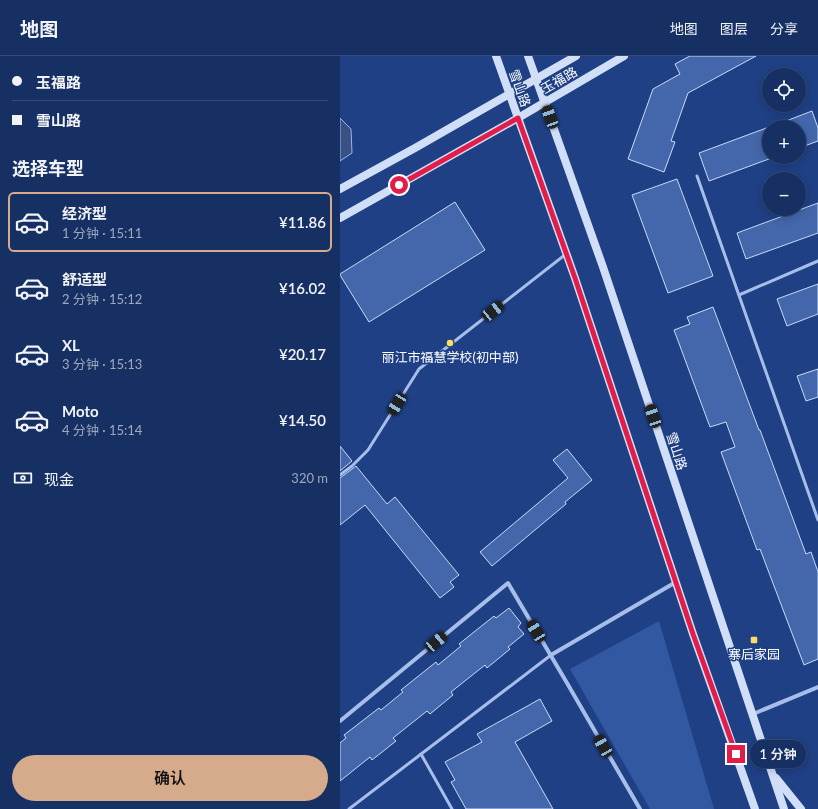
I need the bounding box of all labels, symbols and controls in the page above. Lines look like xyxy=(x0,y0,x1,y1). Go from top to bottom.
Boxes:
text: 地图 xyxy=(20,17,58,40)
text: 地图 xyxy=(670,20,698,37)
text: 图层 xyxy=(720,20,748,37)
text: 分享 xyxy=(770,20,798,37)
street label: 玉福路 xyxy=(538,63,580,97)
street label: 雪山路 xyxy=(506,67,534,109)
map controls xyxy=(762,68,806,216)
button: locate xyxy=(762,68,806,112)
text: 玉福路 xyxy=(36,73,81,91)
car xyxy=(540,104,560,130)
text: 雪山路 xyxy=(36,111,81,129)
button: + xyxy=(762,120,806,164)
text: 选择车型 xyxy=(12,157,84,179)
button: − xyxy=(762,172,806,216)
route start xyxy=(390,176,408,194)
icon: car xyxy=(14,204,50,240)
text: 经济型 xyxy=(62,204,107,222)
text: ¥11.86 xyxy=(279,213,326,231)
text: 1 分钟 · 15:11 xyxy=(62,225,142,241)
icon: car xyxy=(14,270,50,306)
text: 舒适型 xyxy=(62,270,107,288)
text: ¥16.02 xyxy=(279,279,326,297)
text: 2 分钟 · 15:12 xyxy=(62,291,142,307)
car xyxy=(480,299,506,323)
icon: car xyxy=(14,336,50,372)
text: XL xyxy=(62,336,80,354)
marker: 丽江市福慧学校(初中部) xyxy=(445,338,455,348)
text: ¥20.17 xyxy=(279,345,326,363)
place label: 丽江市福慧学校(初中部) xyxy=(382,349,518,365)
text: 3 分钟 · 15:13 xyxy=(62,356,142,372)
car xyxy=(386,391,408,417)
icon: car xyxy=(14,402,50,438)
text: Moto xyxy=(62,402,99,420)
car xyxy=(644,403,662,429)
text: ¥14.50 xyxy=(279,411,326,429)
text: 4 分钟 · 15:14 xyxy=(62,422,142,438)
street label: 雪山路 xyxy=(663,430,691,472)
icon: cash xyxy=(12,467,34,489)
text: 现金 xyxy=(44,470,74,488)
text: 320 m xyxy=(291,470,328,486)
car xyxy=(525,618,547,644)
car xyxy=(423,630,449,654)
marker: 寨后家园 xyxy=(749,635,759,645)
place label: 寨后家园 xyxy=(728,646,780,662)
car xyxy=(592,733,614,759)
callout: 1 分钟 xyxy=(750,740,806,768)
route end xyxy=(727,745,745,763)
text: 1 分钟 xyxy=(760,746,796,762)
button: 确认 xyxy=(12,755,328,801)

